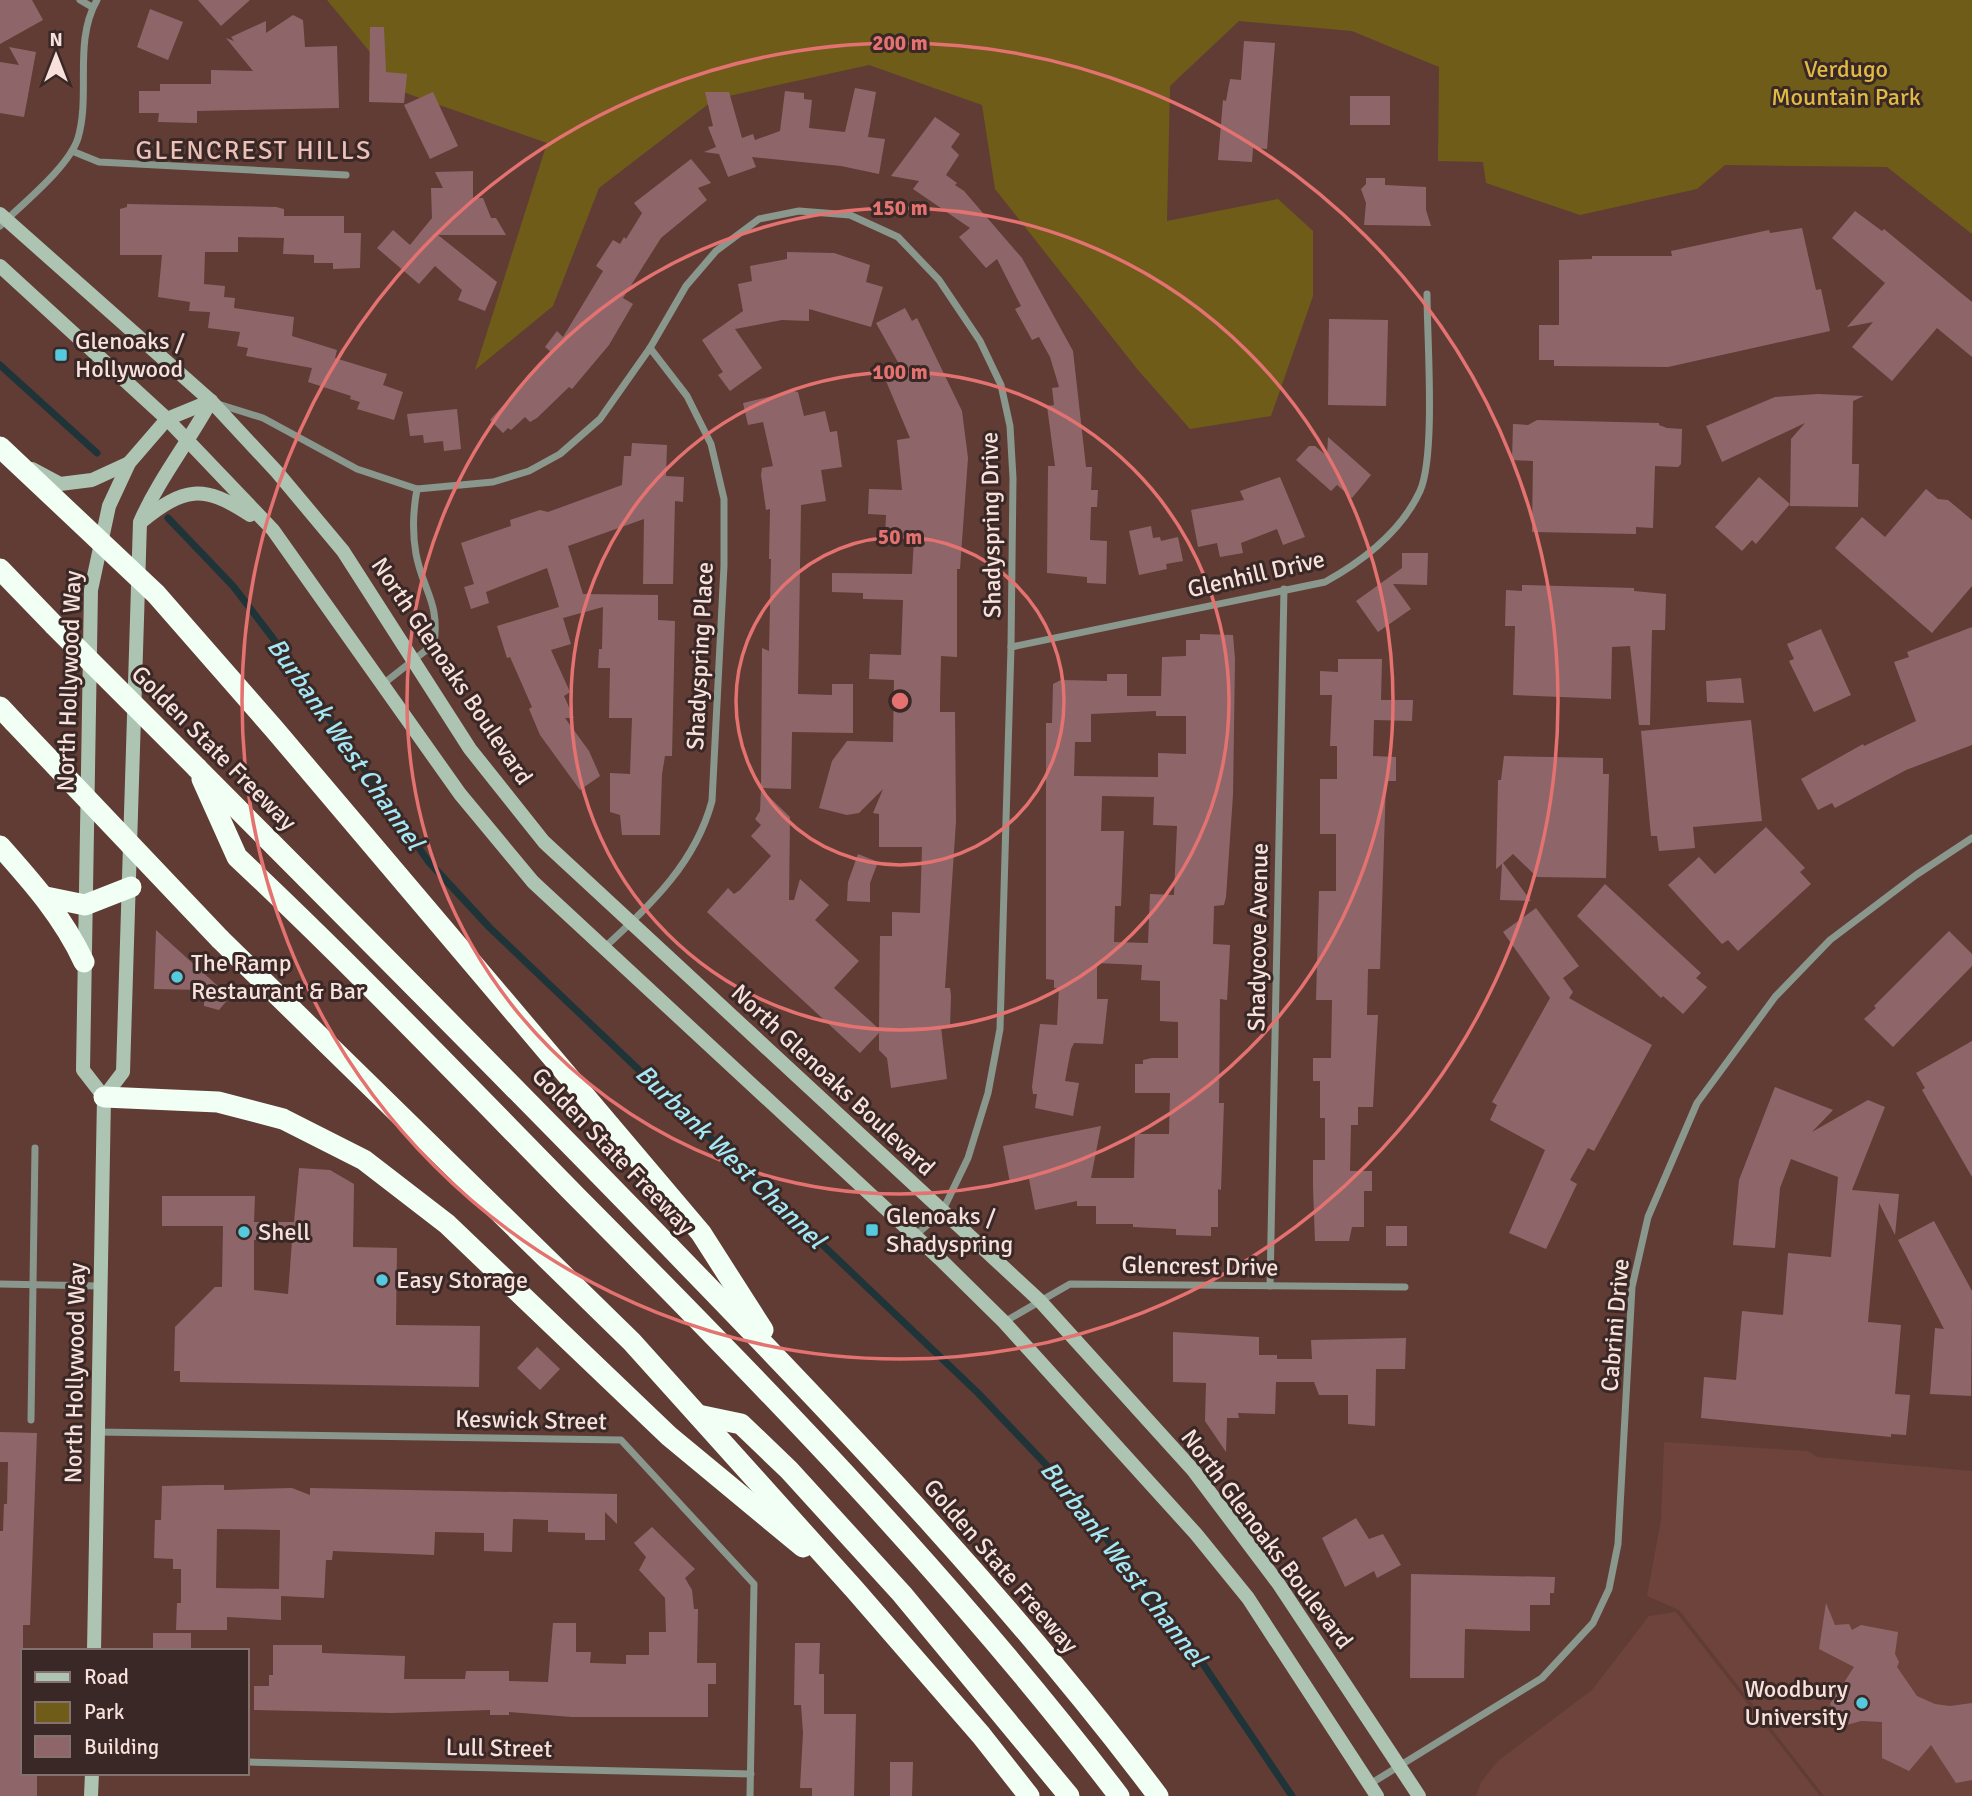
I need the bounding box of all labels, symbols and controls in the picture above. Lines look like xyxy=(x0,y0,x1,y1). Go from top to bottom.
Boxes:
north arrow xyxy=(21,21,91,91)
text: N xyxy=(49,28,63,52)
text: 200 m xyxy=(872,30,928,56)
park label: Verdugo Mountain Park xyxy=(1771,54,1921,112)
district label: GLENCREST HILLS xyxy=(136,135,372,167)
text: 150 m xyxy=(872,195,928,221)
place label: Glenoaks / Hollywood xyxy=(75,326,185,384)
marker: Glenoaks / Hollywood xyxy=(53,347,69,363)
text: 100 m xyxy=(872,359,928,385)
street label: Shadyspring Drive xyxy=(974,432,1008,618)
text: 50 m xyxy=(878,524,922,550)
street label: Glenhill Drive xyxy=(1185,544,1327,604)
street label: North Glenoaks Boulevard xyxy=(365,552,539,790)
street label: Shadyspring Place xyxy=(680,561,720,751)
street label: North Hollywood Way xyxy=(50,570,88,792)
water label: Burbank West Channel xyxy=(260,632,432,858)
street label: Golden State Freeway xyxy=(125,659,303,837)
centre of rings xyxy=(888,689,912,713)
street label: Shadycove Avenue xyxy=(1241,842,1275,1032)
place label: The Ramp Restaurant & Bar xyxy=(191,948,365,1006)
marker: The Ramp Restaurant & Bar xyxy=(169,969,185,985)
street label: North Glenoaks Boulevard xyxy=(725,978,941,1182)
water label: Burbank West Channel xyxy=(628,1058,833,1258)
street label: Golden State Freeway xyxy=(525,1061,701,1241)
place label: Glenoaks / Shadyspring xyxy=(886,1201,1013,1259)
place label: Shell xyxy=(258,1217,310,1247)
marker: Glenoaks / Shadyspring xyxy=(864,1222,880,1238)
marker: Shell xyxy=(236,1224,252,1240)
street label: Glencrest Drive xyxy=(1121,1250,1279,1282)
street label: Cabrini Drive xyxy=(1594,1257,1636,1393)
street label: North Hollywood Way xyxy=(58,1262,92,1484)
place label: Easy Storage xyxy=(396,1265,528,1295)
marker: Easy Storage xyxy=(374,1272,390,1288)
street label: Keswick Street xyxy=(455,1404,607,1436)
street label: North Glenoaks Boulevard xyxy=(1174,1423,1360,1655)
water label: Burbank West Channel xyxy=(1033,1455,1215,1675)
street label: Golden State Freeway xyxy=(917,1473,1085,1659)
legend xyxy=(21,1649,248,1775)
text: Road xyxy=(84,1664,129,1690)
place label: Woodbury University xyxy=(1744,1674,1848,1732)
marker: Woodbury University xyxy=(1854,1695,1870,1711)
text: Park xyxy=(84,1699,125,1725)
street label: Lull Street xyxy=(445,1732,553,1764)
text: Building xyxy=(84,1734,159,1760)

